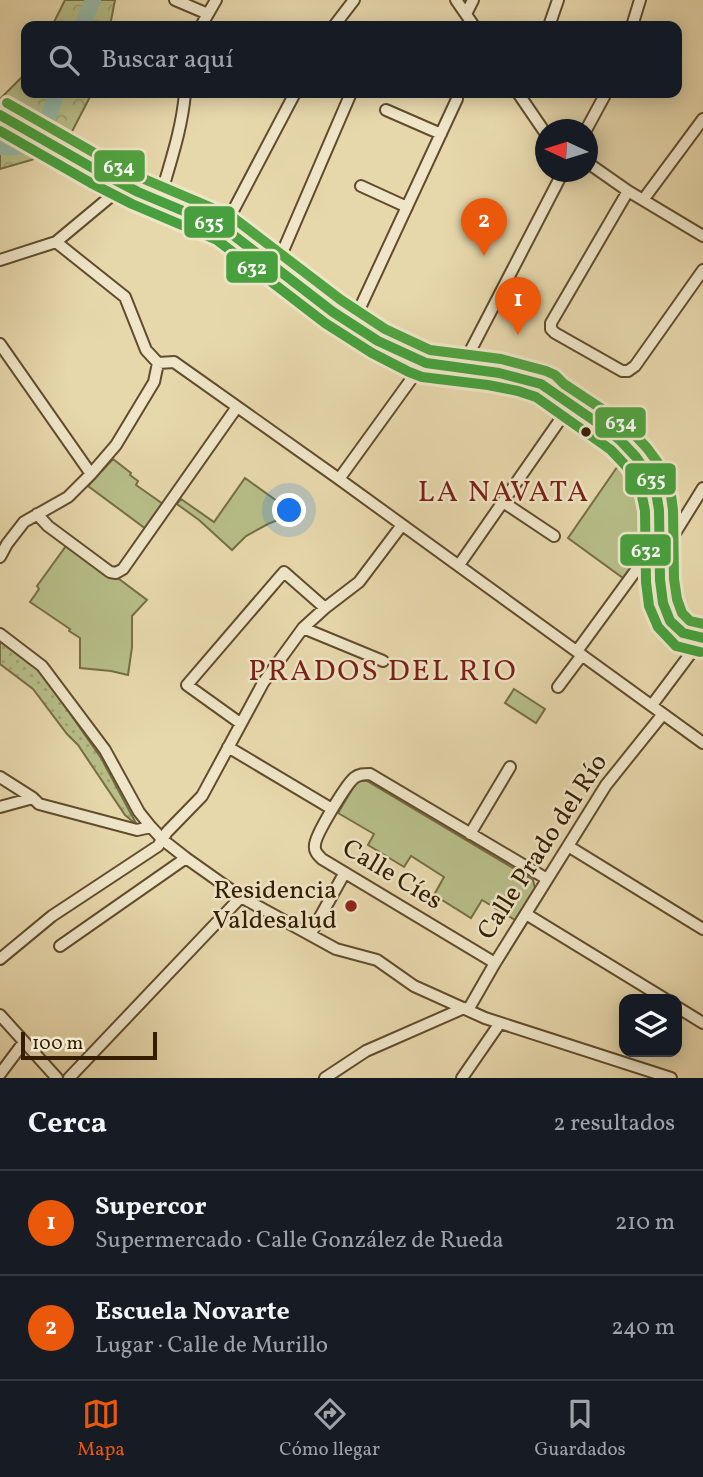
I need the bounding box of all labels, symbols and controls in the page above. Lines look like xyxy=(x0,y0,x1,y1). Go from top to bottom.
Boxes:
search box xyxy=(21,21,682,98)
icon: search xyxy=(45,41,83,79)
text: Buscar aquí xyxy=(101,42,233,78)
north arrow xyxy=(535,119,598,182)
line badge: 634 xyxy=(93,149,146,183)
text: 634 xyxy=(103,155,135,181)
pin: 2 xyxy=(461,198,507,256)
line badge: 635 xyxy=(183,205,236,239)
text: 635 xyxy=(194,211,224,237)
line badge: 632 xyxy=(225,250,279,284)
text: 632 xyxy=(237,256,267,282)
pin: 1 xyxy=(495,277,541,335)
line badge: 634 xyxy=(594,406,647,439)
text: 634 xyxy=(605,411,637,437)
unlabelled marker xyxy=(579,425,593,439)
line badge: 635 xyxy=(624,462,677,496)
text: 635 xyxy=(636,468,666,494)
district label: LA NAVATA xyxy=(418,472,590,514)
your location xyxy=(272,493,306,527)
line badge: 632 xyxy=(619,533,672,567)
text: 632 xyxy=(631,539,661,565)
district label: PRADOS DEL RIO xyxy=(248,651,518,693)
street label: Calle Prado del Río xyxy=(469,747,617,947)
street label: Calle Cíes xyxy=(335,831,449,919)
place label: Residencia Valdesalud xyxy=(213,873,337,939)
marker: Residencia Valdesalud xyxy=(343,898,359,914)
map controls xyxy=(619,994,682,1057)
button: layers xyxy=(619,994,682,1057)
scale bar xyxy=(21,1029,158,1061)
text: 100 m xyxy=(32,1031,83,1057)
text: Cerca xyxy=(28,1103,107,1145)
text: 2 resultados xyxy=(553,1108,675,1140)
text: Supercor xyxy=(95,1189,207,1225)
text: 1 xyxy=(46,1207,56,1239)
text: 210 m xyxy=(615,1207,675,1239)
text: Supermercado · Calle González de Rueda xyxy=(95,1225,504,1257)
text: Escuela Novarte xyxy=(95,1294,290,1330)
text: 2 xyxy=(45,1312,57,1344)
text: 240 m xyxy=(611,1312,675,1344)
text: Lugar · Calle de Murillo xyxy=(95,1330,328,1362)
tab: Mapa xyxy=(77,1395,125,1463)
tab: Cómo llegar xyxy=(279,1395,380,1463)
tab: Guardados xyxy=(535,1395,626,1463)

